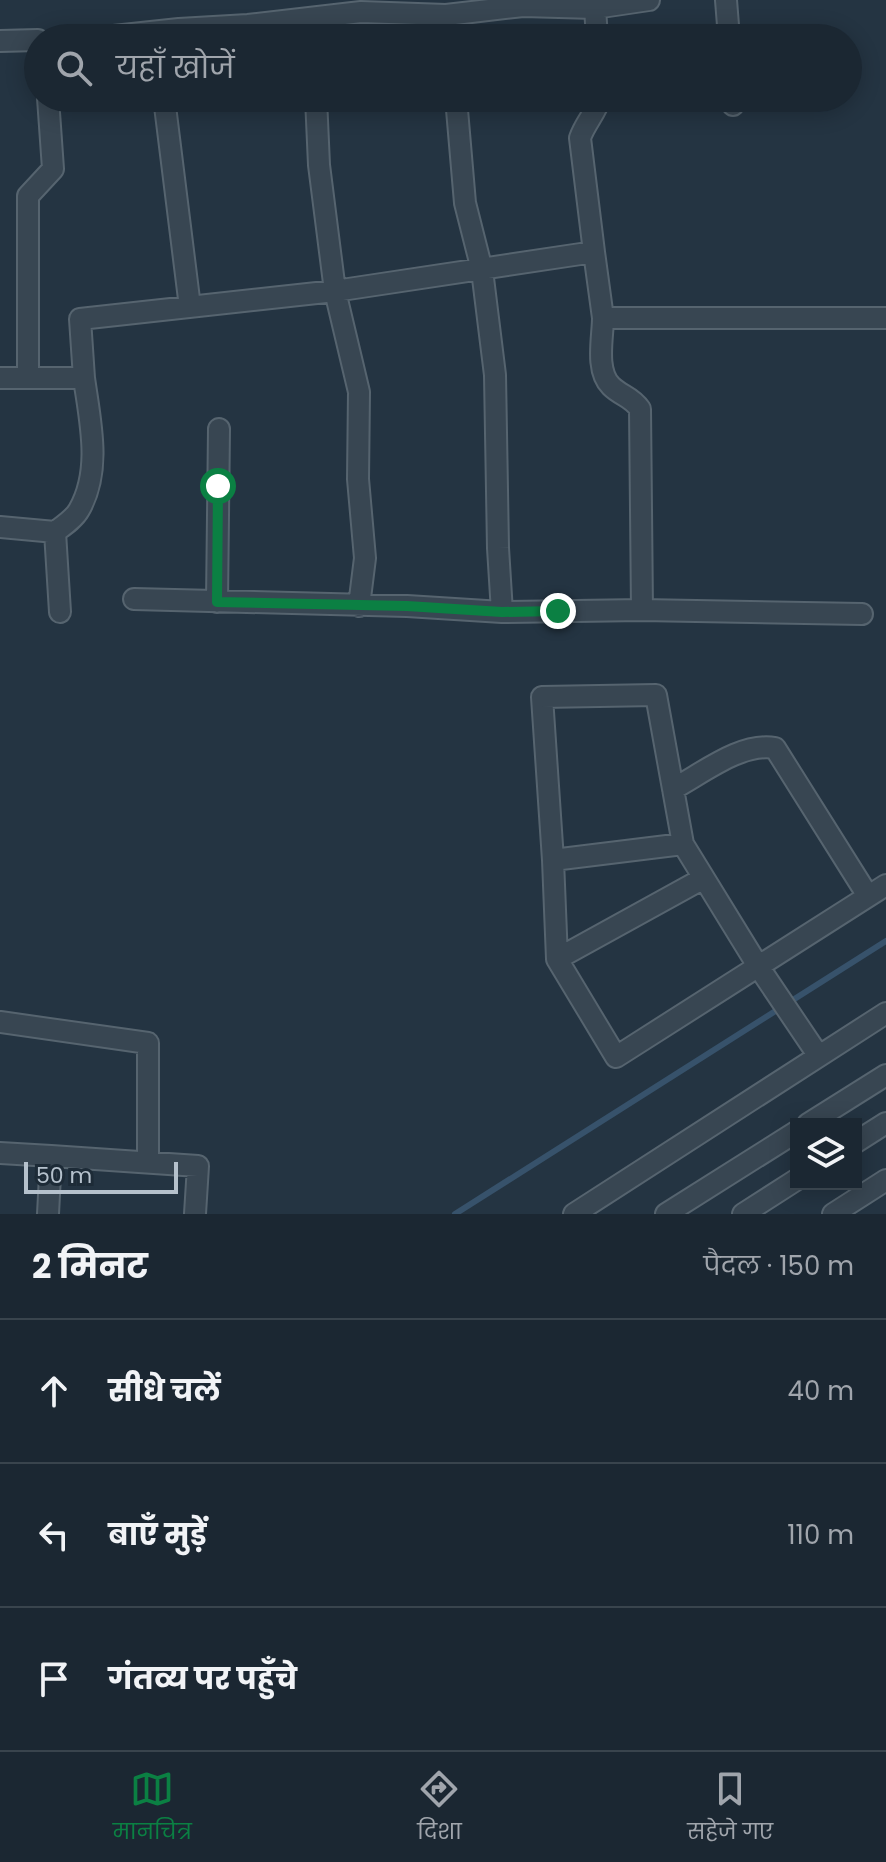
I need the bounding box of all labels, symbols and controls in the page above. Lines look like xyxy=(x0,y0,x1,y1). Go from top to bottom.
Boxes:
search box xyxy=(24,24,862,112)
icon: search xyxy=(52,46,96,90)
text: यहाँ खोजें xyxy=(116,46,235,89)
route start xyxy=(200,468,236,504)
route end xyxy=(540,593,576,629)
map controls xyxy=(790,1118,862,1190)
button: layers xyxy=(790,1118,862,1190)
scale bar xyxy=(24,1158,178,1194)
text: 50 m xyxy=(36,1160,92,1191)
text: 2 मिनट xyxy=(32,1242,148,1290)
text: पैदल · 150 m xyxy=(704,1248,854,1284)
icon: ahead xyxy=(32,1369,76,1413)
text: सीधे चलें xyxy=(108,1369,221,1412)
text: 40 m xyxy=(788,1373,854,1409)
icon: left xyxy=(32,1513,76,1557)
text: बाएँ मुड़ें xyxy=(108,1513,206,1556)
text: 110 m xyxy=(787,1517,854,1553)
icon: arrive xyxy=(32,1657,76,1701)
text: गंतव्य पर पहुँचे xyxy=(108,1657,297,1700)
tab: मानचित्र xyxy=(113,1767,192,1848)
tab: दिशा xyxy=(417,1767,462,1848)
tab: सहेजे गए xyxy=(687,1767,773,1848)

